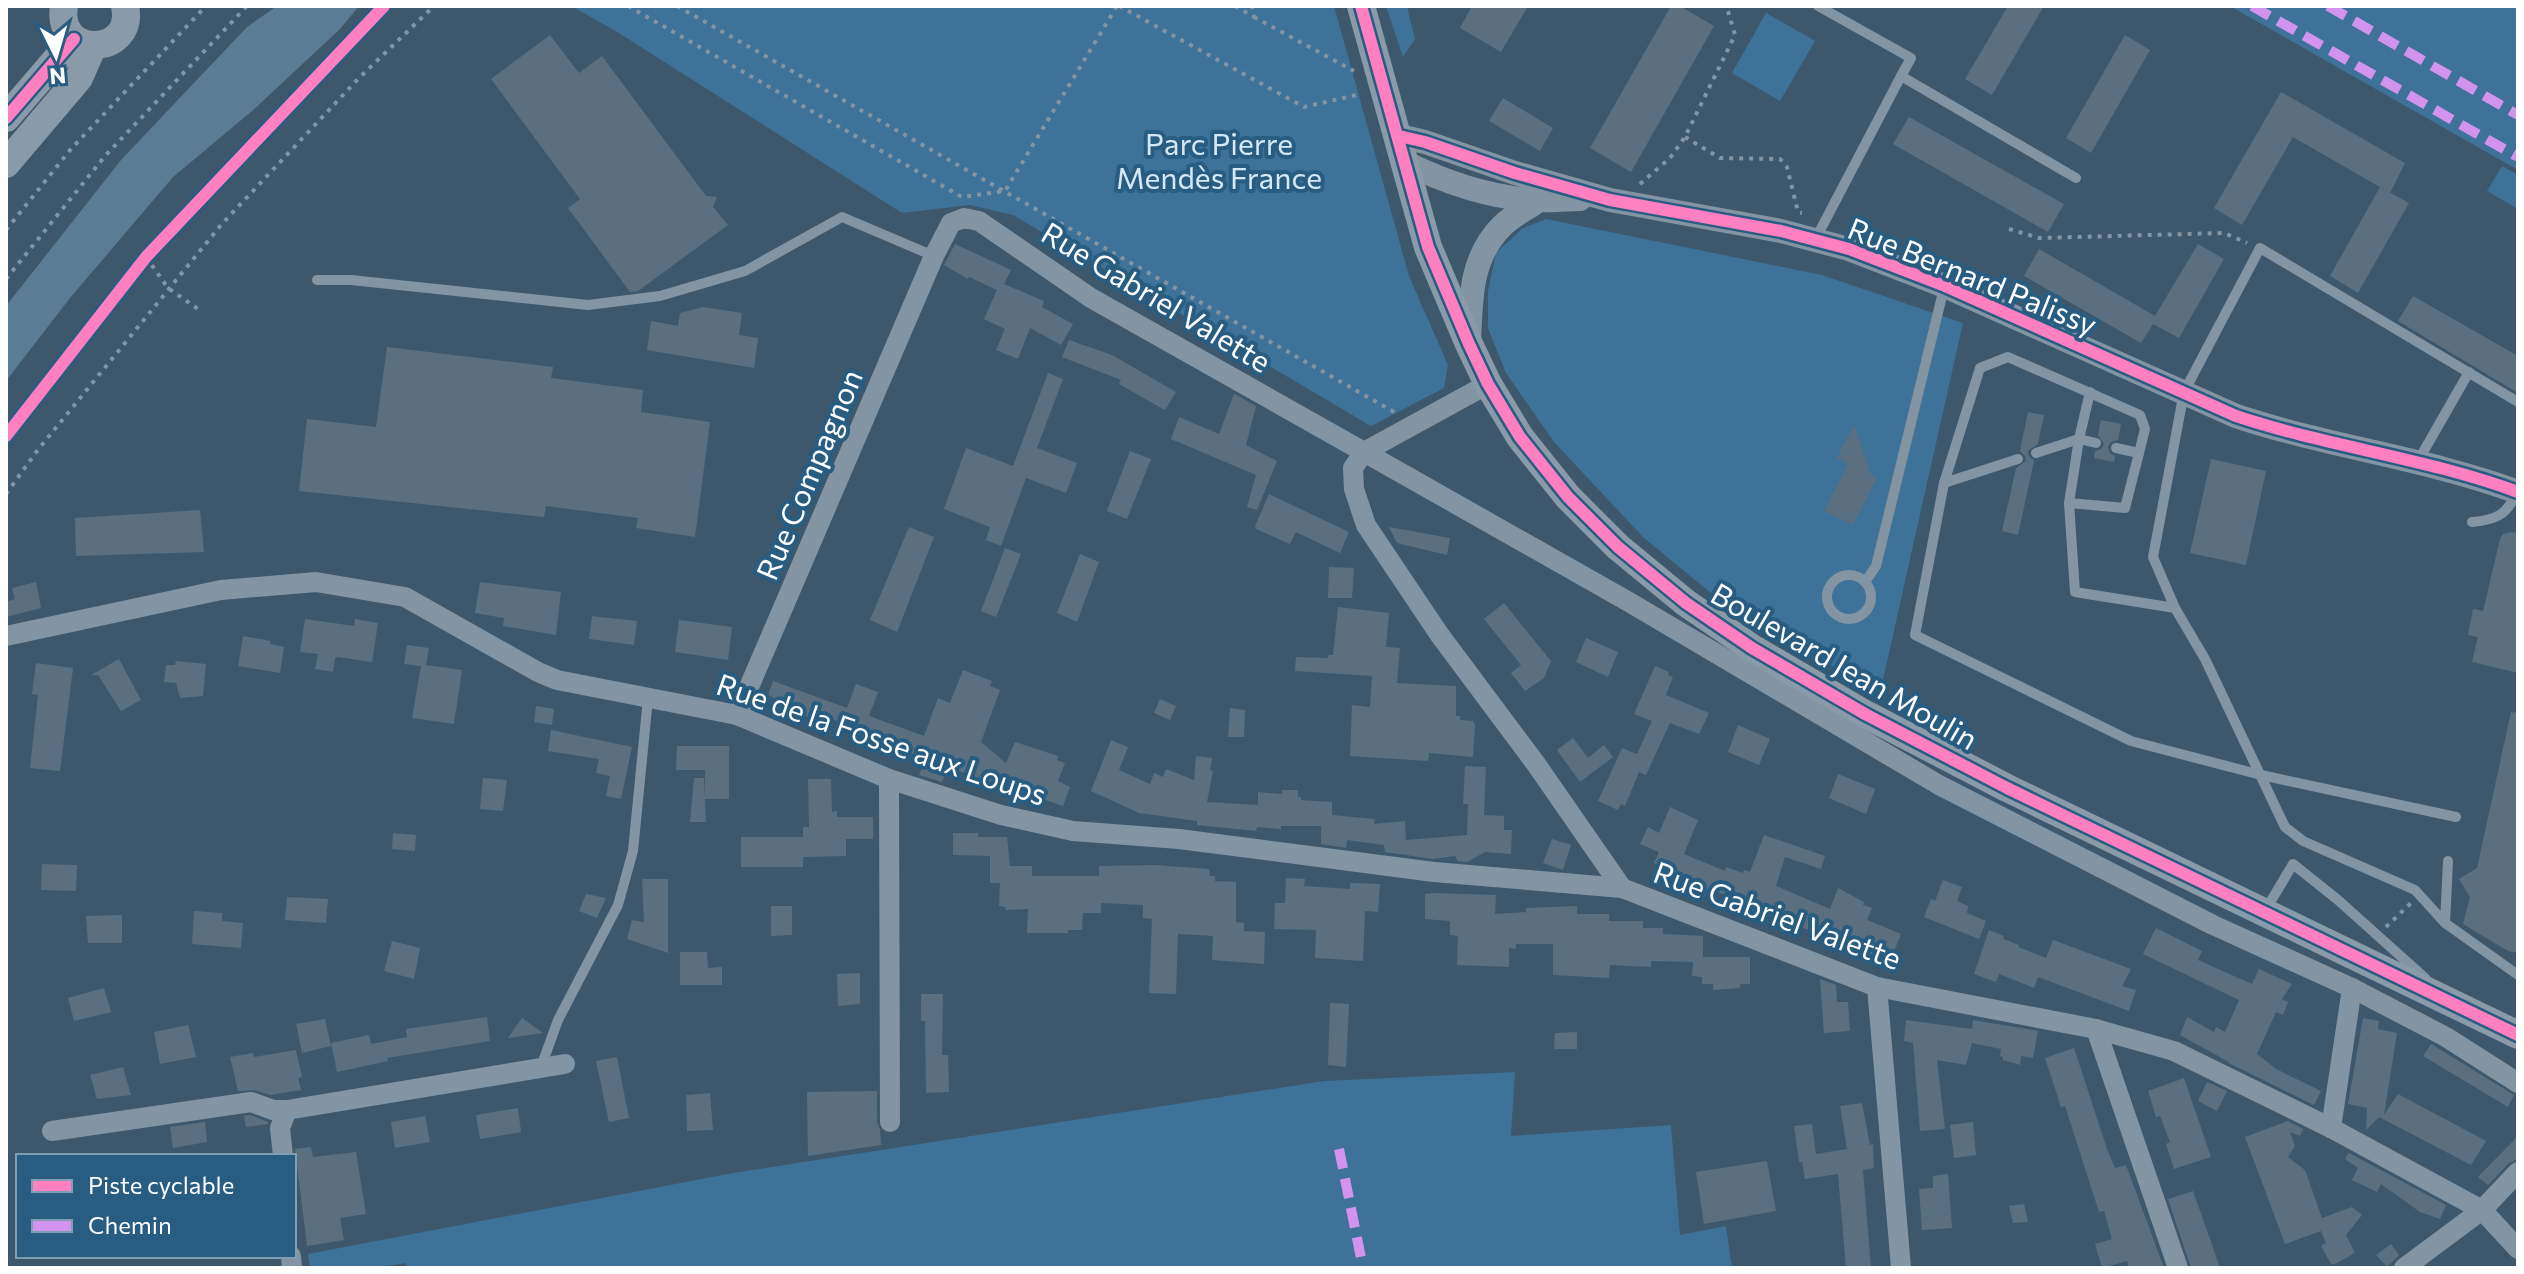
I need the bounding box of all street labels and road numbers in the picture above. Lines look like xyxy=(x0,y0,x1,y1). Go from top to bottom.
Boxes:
street label: Rue Bernard Palissy xyxy=(1843,208,2103,342)
street label: Rue Gabriel Valette xyxy=(1036,213,1278,379)
street label: Rue Compagnon xyxy=(747,363,869,585)
street label: Boulevard Jean Moulin xyxy=(1705,574,1985,756)
street label: Rue de la Fosse aux Loups xyxy=(712,664,1052,812)
street label: Rue Gabriel Valette xyxy=(1649,852,1907,976)

